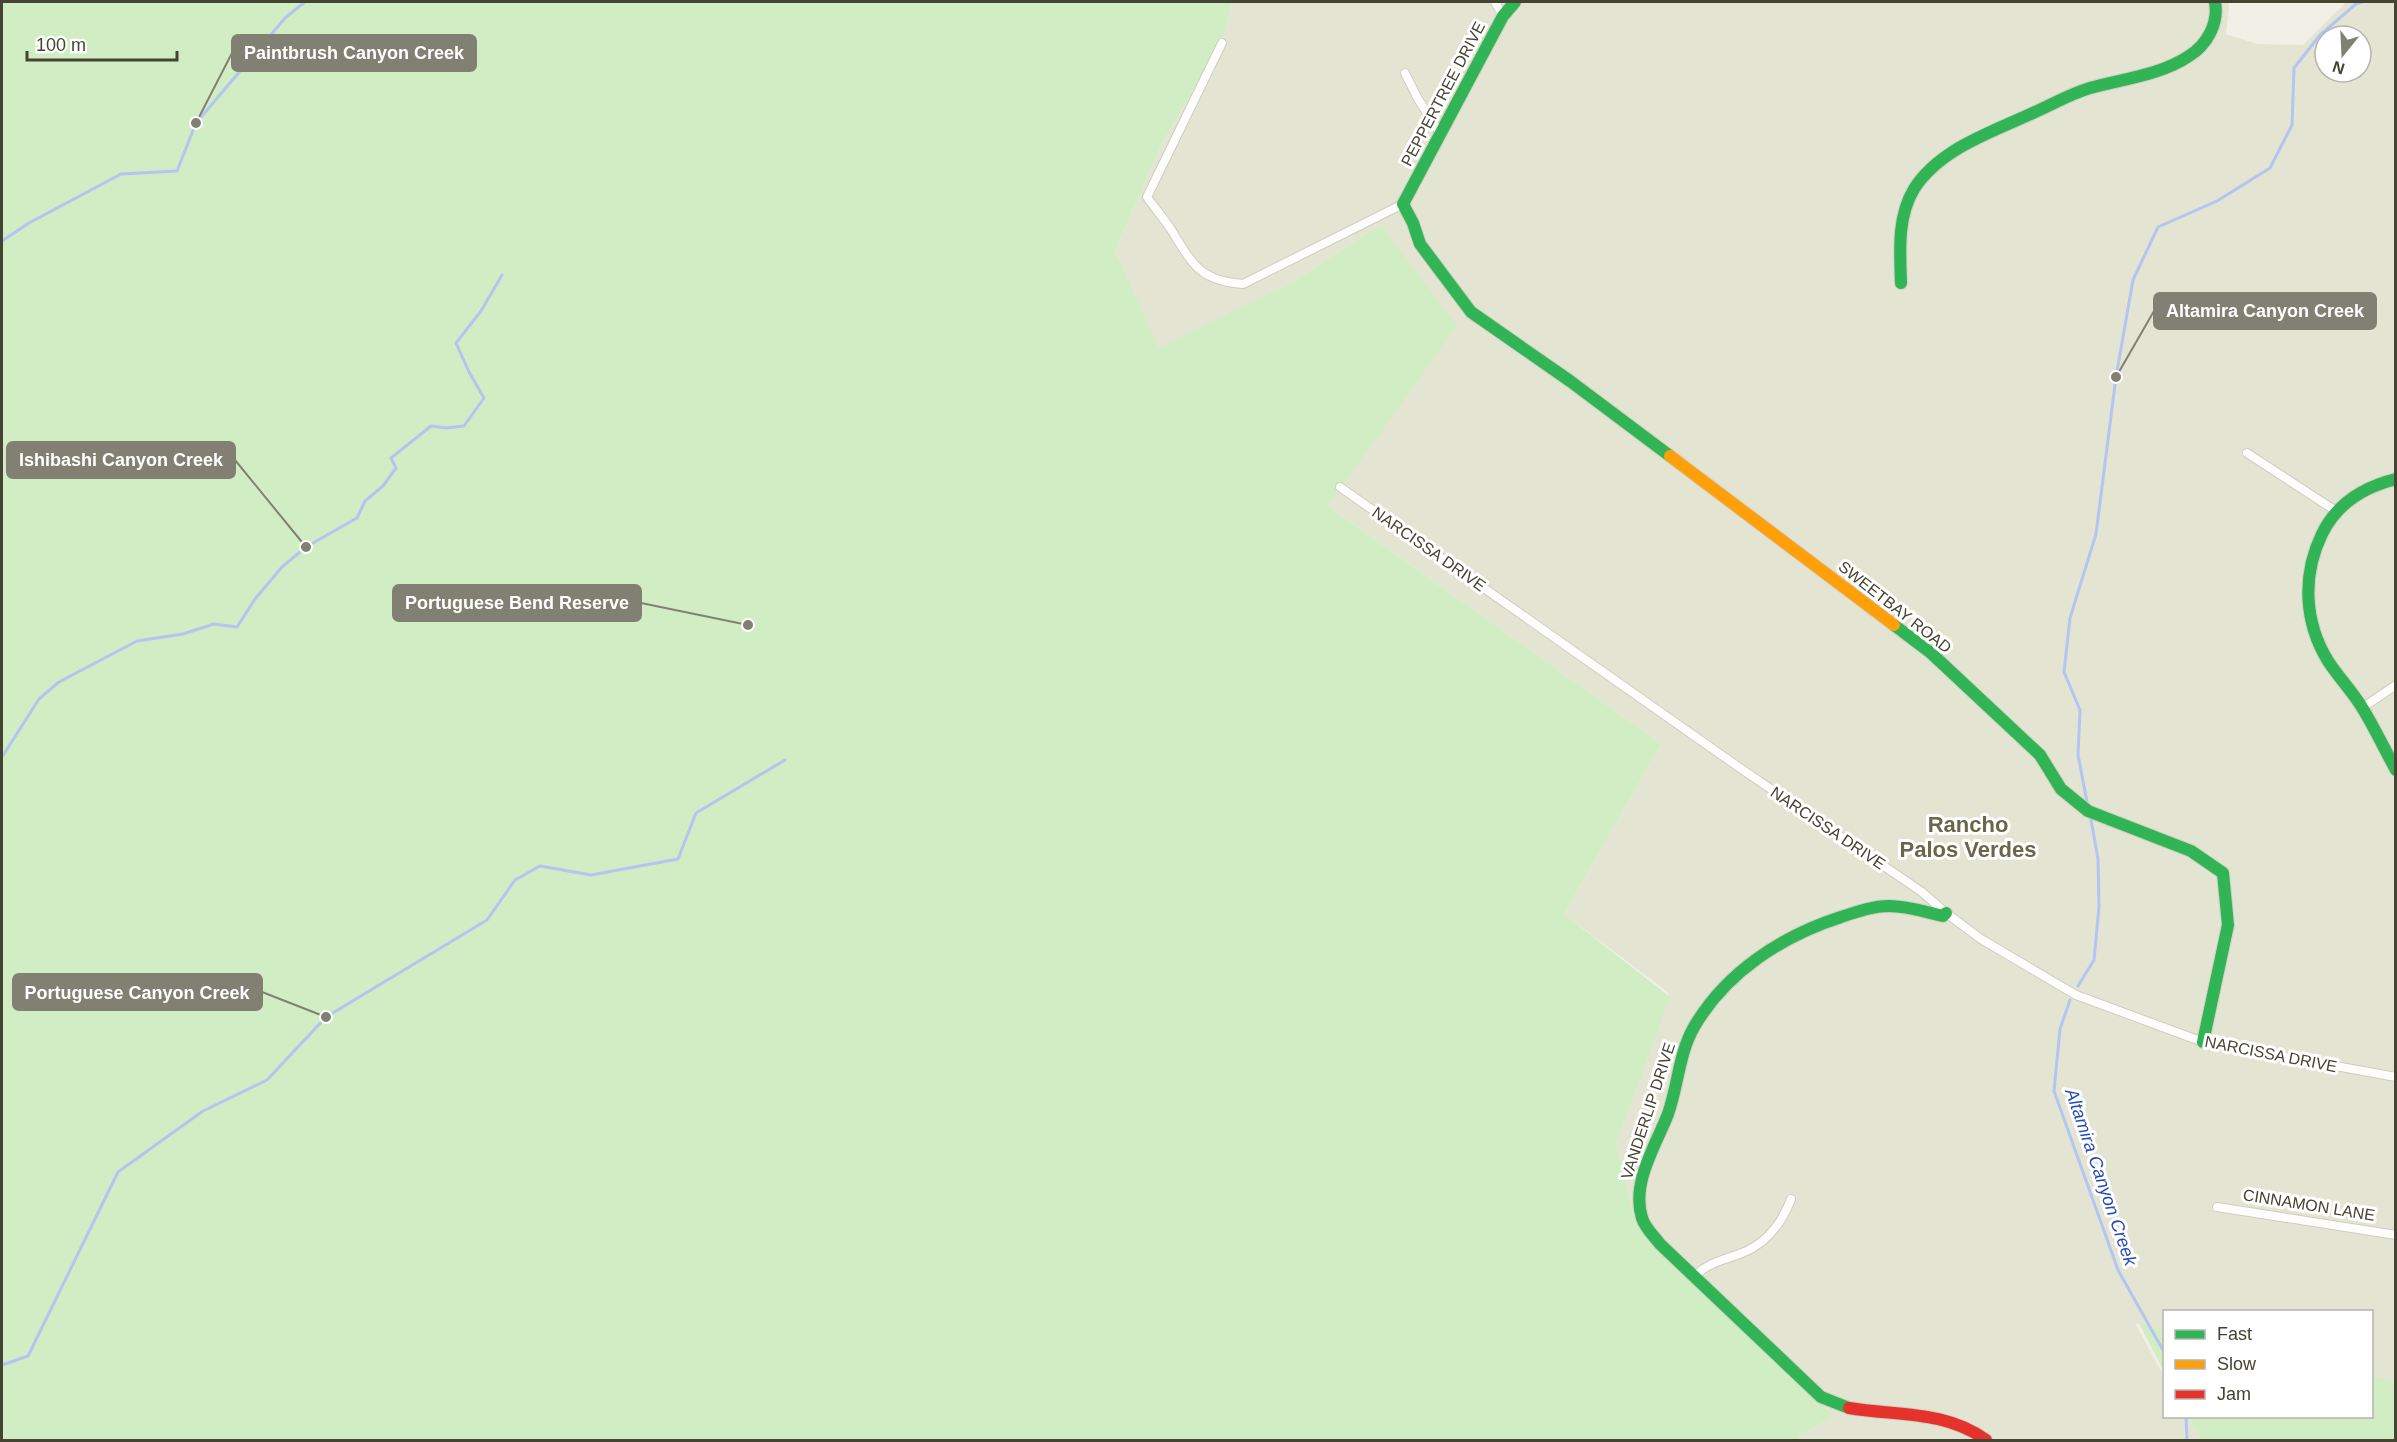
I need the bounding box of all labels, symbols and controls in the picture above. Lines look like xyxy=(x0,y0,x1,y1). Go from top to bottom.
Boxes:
street label: PEPPERTREE DRIVE xyxy=(1398,19,1488,169)
scale bar xyxy=(27,24,177,62)
north arrow xyxy=(2313,24,2373,84)
text: 100 m xyxy=(36,35,86,55)
callout: Paintbrush Canyon Creek xyxy=(232,35,476,71)
text: Paintbrush Canyon Creek xyxy=(244,43,465,63)
text: N xyxy=(2330,58,2347,78)
callout: Altamira Canyon Creek xyxy=(2154,293,2376,329)
text: Altamira Canyon Creek xyxy=(2166,301,2365,321)
callout: Ishibashi Canyon Creek xyxy=(7,442,235,478)
text: Ishibashi Canyon Creek xyxy=(19,450,224,470)
street label: NARCISSA DRIVE xyxy=(1369,504,1489,594)
street label: SWEETBAY ROAD xyxy=(1835,558,1955,656)
callout: Portuguese Bend Reserve xyxy=(393,585,641,621)
text: Portuguese Bend Reserve xyxy=(405,593,629,613)
street label: NARCISSA DRIVE xyxy=(1768,783,1888,873)
district label: Rancho Palos Verdes xyxy=(1900,812,2036,862)
callout: Portuguese Canyon Creek xyxy=(13,974,262,1010)
text: Portuguese Canyon Creek xyxy=(24,983,251,1003)
street label: NARCISSA DRIVE xyxy=(2203,1033,2339,1075)
street label: VANDERLIP DRIVE xyxy=(1618,1041,1678,1181)
water label: Altamira Canyon Creek xyxy=(2061,1085,2141,1269)
street label: CINNAMON LANE xyxy=(2242,1186,2376,1224)
legend xyxy=(2163,1310,2373,1418)
text: Fast xyxy=(2217,1324,2252,1344)
text: Slow xyxy=(2217,1354,2257,1374)
text: Jam xyxy=(2217,1384,2251,1404)

